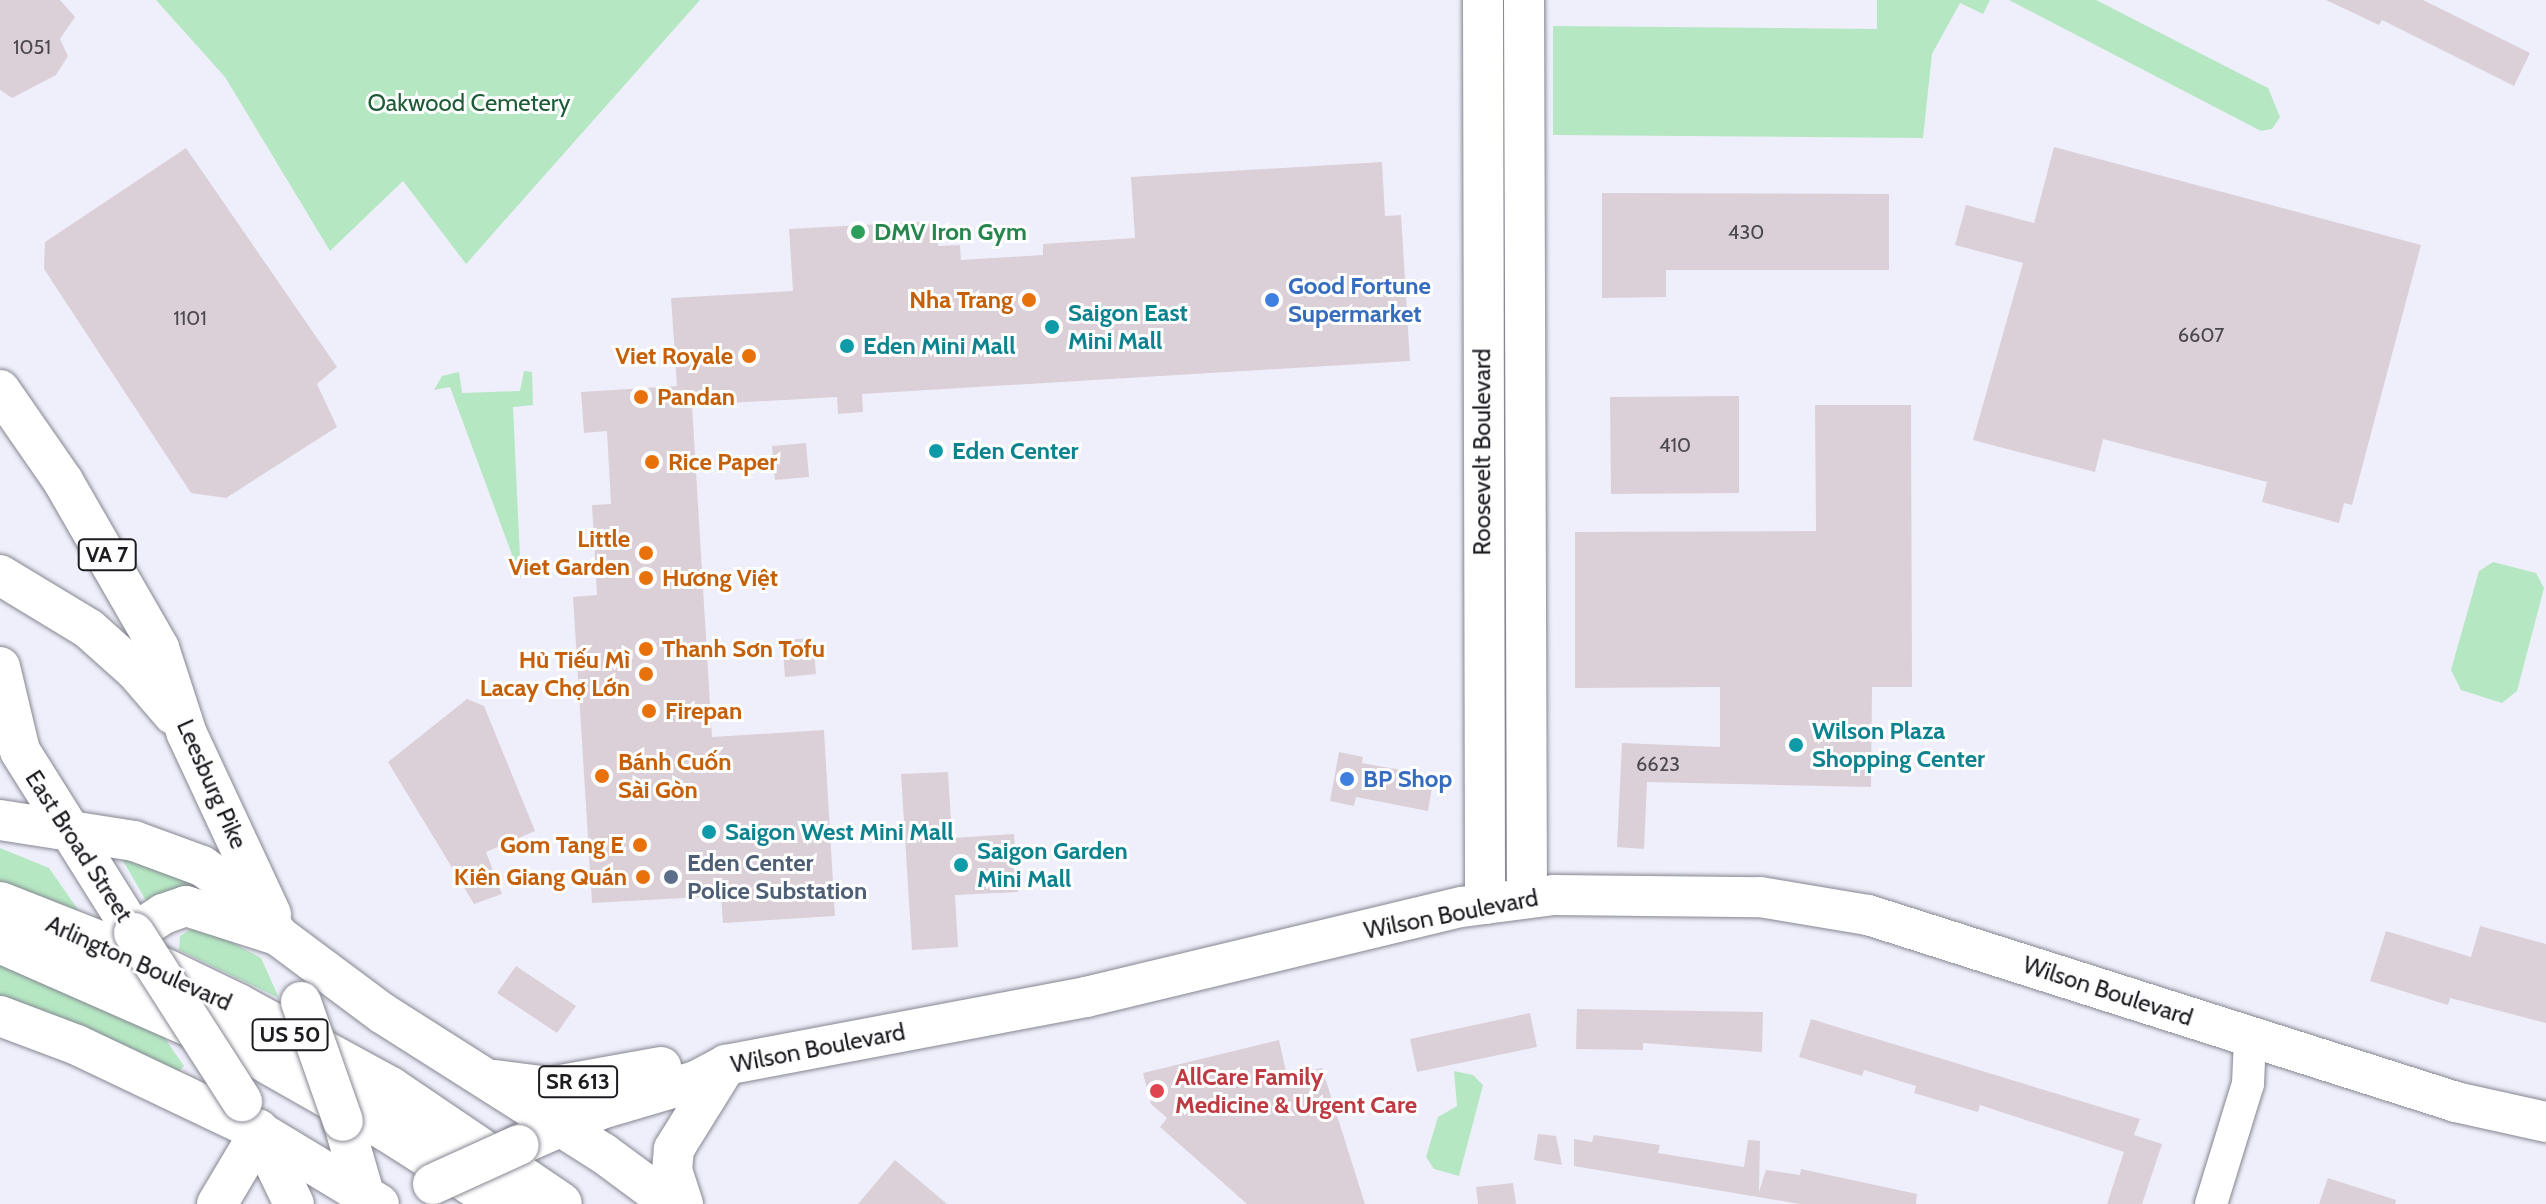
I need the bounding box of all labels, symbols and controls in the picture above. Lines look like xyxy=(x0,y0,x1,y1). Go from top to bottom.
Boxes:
house number: 1051 xyxy=(13,35,51,59)
park label: Oakwood Cemetery xyxy=(368,89,570,117)
place label: DMV Iron Gym xyxy=(874,218,1027,246)
house number: 430 xyxy=(1728,220,1764,244)
marker: DMV Iron Gym xyxy=(849,223,867,241)
place label: Good Fortune Supermarket xyxy=(1288,272,1431,328)
place label: Nha Trang xyxy=(909,286,1013,314)
marker: Nha Trang xyxy=(1020,291,1038,309)
marker: Good Fortune Supermarket xyxy=(1263,291,1281,309)
place label: Saigon East Mini Mall xyxy=(1068,299,1188,355)
house number: 1101 xyxy=(173,306,207,330)
marker: Saigon East Mini Mall xyxy=(1043,318,1061,336)
house number: 6607 xyxy=(2178,323,2224,347)
place label: Eden Mini Mall xyxy=(863,332,1015,360)
marker: Eden Mini Mall xyxy=(838,337,856,355)
place label: Viet Royale xyxy=(615,342,733,370)
marker: Viet Royale xyxy=(740,347,758,365)
street label: Roosevelt Boulevard xyxy=(1468,348,1496,556)
place label: Pandan xyxy=(657,383,735,411)
marker: Pandan xyxy=(632,388,650,406)
house number: 410 xyxy=(1659,433,1691,457)
place label: Eden Center xyxy=(952,437,1078,465)
marker: Eden Center xyxy=(927,442,945,460)
place label: Rice Paper xyxy=(668,448,777,476)
marker: Rice Paper xyxy=(643,453,661,471)
place label: Little Viet Garden xyxy=(509,525,630,581)
road number: VA 7 xyxy=(77,537,137,573)
marker: Little Viet Garden xyxy=(637,544,655,562)
place label: Hương Việt xyxy=(662,564,778,592)
marker: Hương Việt xyxy=(637,569,655,587)
place label: Thanh Sơn Tofu xyxy=(662,635,825,663)
marker: Thanh Sơn Tofu xyxy=(637,640,655,658)
place label: Hủ Tiếu Mì Lacay Chợ Lớn xyxy=(480,646,630,702)
marker: Hủ Tiếu Mì Lacay Chợ Lớn xyxy=(637,665,655,683)
place label: Firepan xyxy=(665,697,742,725)
marker: Firepan xyxy=(640,702,658,720)
street label: Leesburg Pike xyxy=(171,715,253,853)
place label: Wilson Plaza Shopping Center xyxy=(1812,717,1985,773)
marker: Wilson Plaza Shopping Center xyxy=(1787,736,1805,754)
place label: Bánh Cuốn Sài Gòn xyxy=(618,748,731,804)
house number: 6623 xyxy=(1636,752,1680,776)
street label: East Broad Street xyxy=(19,765,139,927)
place label: BP Shop xyxy=(1363,765,1452,793)
marker: Bánh Cuốn Sài Gòn xyxy=(593,767,611,785)
marker: BP Shop xyxy=(1338,770,1356,788)
place label: Saigon West Mini Mall xyxy=(725,818,954,846)
marker: Saigon West Mini Mall xyxy=(700,823,718,841)
place label: Gom Tang E xyxy=(500,831,624,859)
marker: Gom Tang E xyxy=(631,836,649,854)
place label: Saigon Garden Mini Mall xyxy=(977,837,1128,893)
place label: Eden Center Police Substation xyxy=(687,849,867,905)
marker: Saigon Garden Mini Mall xyxy=(952,856,970,874)
place label: Kiên Giang Quán xyxy=(454,863,627,891)
marker: Kiên Giang Quán xyxy=(634,868,652,886)
marker: Eden Center Police Substation xyxy=(662,868,680,886)
street label: Wilson Boulevard xyxy=(1361,883,1541,945)
street label: Arlington Boulevard xyxy=(42,909,236,1017)
street label: Wilson Boulevard xyxy=(2019,950,2197,1032)
road number: US 50 xyxy=(250,1017,330,1053)
street label: Wilson Boulevard xyxy=(728,1017,908,1079)
place label: AllCare Family Medicine & Urgent Care xyxy=(1175,1063,1417,1119)
road number: SR 613 xyxy=(538,1064,618,1100)
marker: AllCare Family Medicine & Urgent Care xyxy=(1146,1080,1168,1102)

